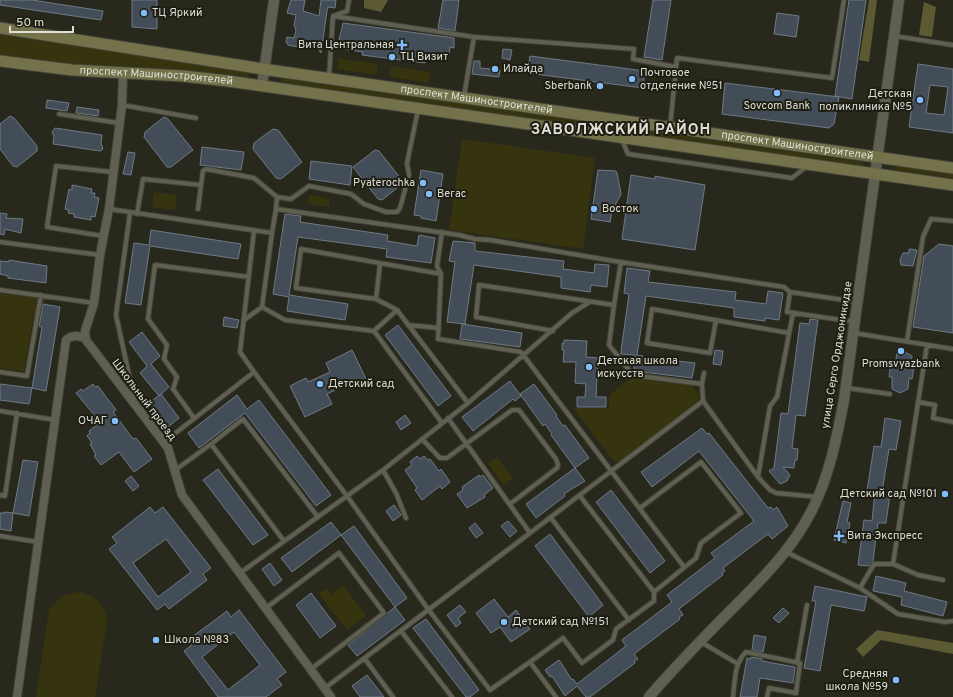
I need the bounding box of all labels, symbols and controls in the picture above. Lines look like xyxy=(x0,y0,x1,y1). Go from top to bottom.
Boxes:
place label: ТЦ Яркий xyxy=(152,6,202,20)
scale bar xyxy=(10,8,73,34)
marker: ТЦ Яркий xyxy=(139,8,149,18)
text: 50 m xyxy=(16,15,44,31)
place label: Вита Центральная xyxy=(298,38,394,52)
marker: Вита Центральная xyxy=(397,40,407,50)
place label: ТЦ Визит xyxy=(400,50,448,64)
marker: ТЦ Визит xyxy=(387,52,397,62)
place label: Илайда xyxy=(503,62,543,76)
street label: проспект Машиностроителей xyxy=(79,63,234,89)
marker: Илайда xyxy=(490,64,500,74)
place label: Почтовое отделение №51 xyxy=(640,66,723,93)
marker: Почтовое отделение №51 xyxy=(627,74,637,84)
place label: Sberbank xyxy=(545,79,592,93)
marker: Sberbank xyxy=(595,81,605,91)
street label: проспект Машиностроителей xyxy=(400,82,554,118)
place label: Детская поликлиника №5 xyxy=(819,87,912,114)
marker: Sovcom Bank xyxy=(772,88,782,98)
marker: Детская поликлиника №5 xyxy=(915,95,925,105)
place label: Sovcom Bank xyxy=(744,99,811,113)
district label: ЗАВОЛЖСКИЙ РАЙОН xyxy=(531,119,711,140)
street label: проспект Машиностроителей xyxy=(720,128,874,164)
place label: Pyaterochka xyxy=(353,176,415,190)
marker: Pyaterochka xyxy=(418,178,428,188)
place label: Вегас xyxy=(437,187,466,201)
marker: Вегас xyxy=(424,189,434,199)
place label: Восток xyxy=(602,202,639,216)
marker: Восток xyxy=(589,204,599,214)
street label: улица Серго Орджоникидзе xyxy=(818,280,856,430)
marker: Promsvyazbank xyxy=(896,346,906,356)
place label: Детская школа искусств xyxy=(597,354,678,381)
street label: Школьный проезд xyxy=(109,356,179,444)
place label: Promsvyazbank xyxy=(862,357,940,371)
marker: Детская школа искусств xyxy=(584,362,594,372)
place label: Детский сад xyxy=(328,377,395,391)
marker: Детский сад xyxy=(315,379,325,389)
place label: ОЧАГ xyxy=(78,414,107,428)
marker: ОЧАГ xyxy=(110,416,120,426)
place label: Детский сад №101 xyxy=(840,487,937,501)
marker: Детский сад №101 xyxy=(940,489,950,499)
place label: Вита Экспресс xyxy=(847,529,923,543)
marker: Вита Экспресс xyxy=(834,531,844,541)
place label: Детский сад №151 xyxy=(512,615,609,629)
marker: Детский сад №151 xyxy=(499,617,509,627)
place label: Школа №83 xyxy=(164,633,229,647)
marker: Школа №83 xyxy=(151,635,161,645)
place label: Средняя школа №59 xyxy=(825,667,888,694)
marker: Средняя школа №59 xyxy=(891,675,901,685)

